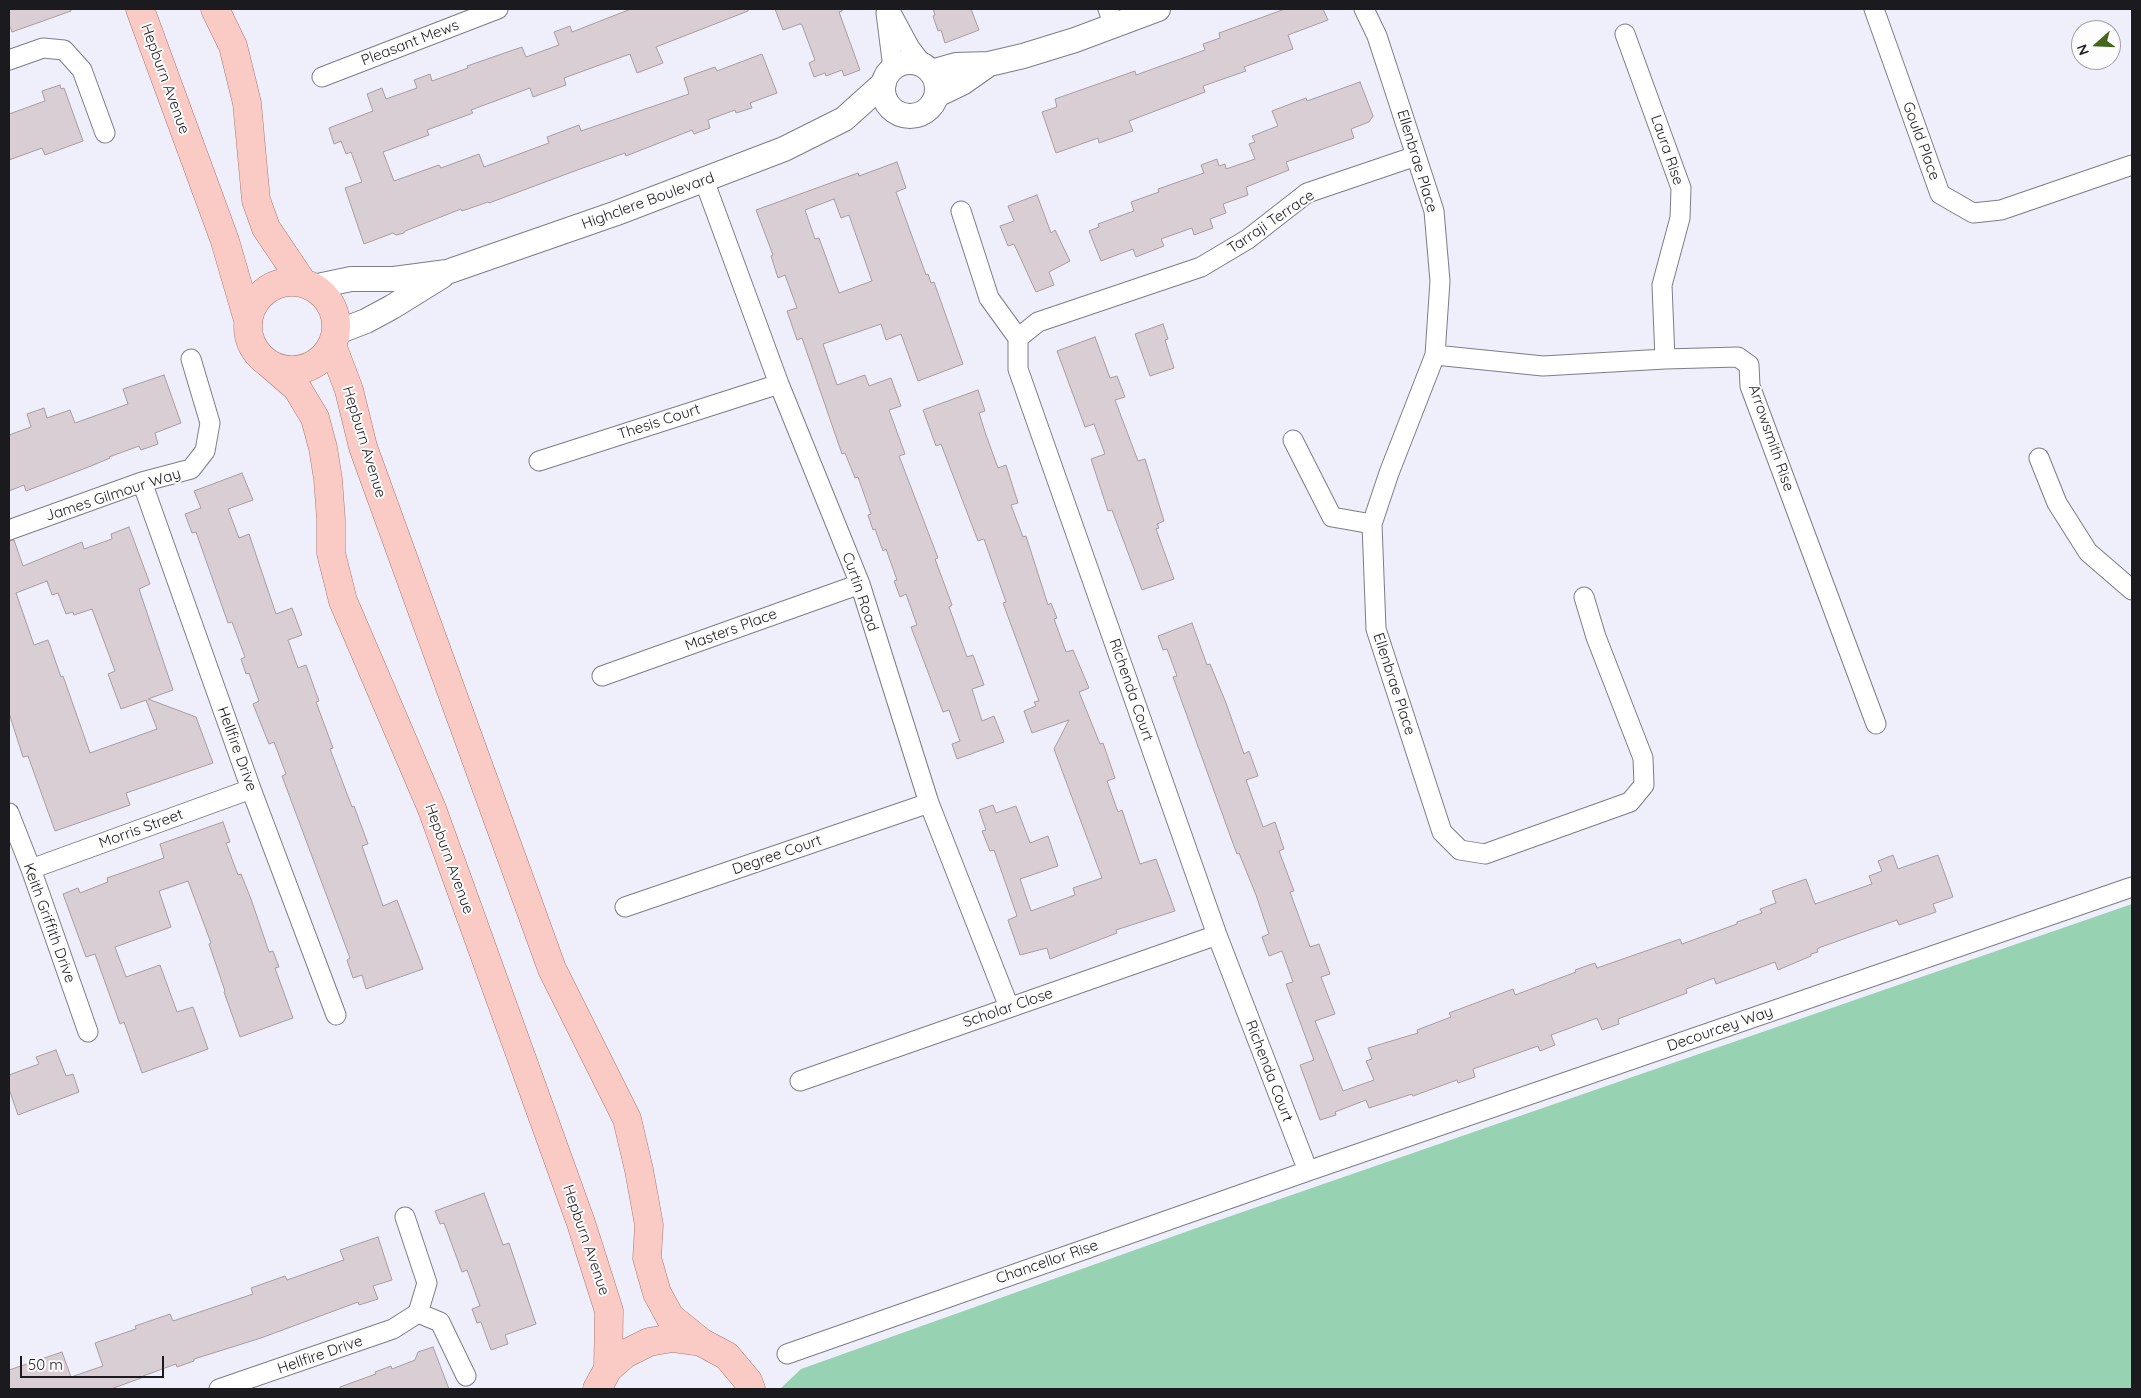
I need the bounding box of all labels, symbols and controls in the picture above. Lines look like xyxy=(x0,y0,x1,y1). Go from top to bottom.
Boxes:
street label: Pleasant Mews xyxy=(359,16,461,70)
north arrow xyxy=(2071,20,2121,70)
street label: Hepburn Avenue xyxy=(137,21,193,137)
text: N xyxy=(2073,42,2093,58)
street label: Gould Place xyxy=(1898,99,1944,183)
street label: Ellenbrae Place xyxy=(1393,107,1441,215)
street label: Laura Rise xyxy=(1647,113,1687,187)
street label: Highclere Boulevard xyxy=(579,169,717,233)
street label: Tarraji Terrace xyxy=(1224,186,1318,258)
street label: Arrowsmith Rise xyxy=(1744,382,1798,494)
street label: Hepburn Avenue xyxy=(338,384,390,500)
street label: Thesis Court xyxy=(615,400,703,444)
street label: James Gilmour Way xyxy=(43,465,183,525)
street label: Curtin Road xyxy=(838,550,882,634)
street label: Masters Place xyxy=(683,605,779,655)
street label: Ellenbrae Place xyxy=(1369,631,1419,737)
street label: Richenda Court xyxy=(1105,636,1157,744)
street label: Hellfire Drive xyxy=(213,704,261,794)
street label: Hepburn Avenue xyxy=(421,801,477,917)
street label: Morris Street xyxy=(96,805,186,853)
street label: Degree Court xyxy=(730,831,824,879)
street label: Keith Griffith Drive xyxy=(19,861,79,985)
street label: Scholar Close xyxy=(961,984,1055,1032)
street label: Decourcey Way xyxy=(1665,1002,1775,1056)
street label: Richenda Court xyxy=(1241,1018,1297,1124)
street label: Hepburn Avenue xyxy=(559,1182,613,1298)
street label: Chancellor Rise xyxy=(994,1236,1100,1288)
street label: Hellfire Drive xyxy=(275,1332,365,1378)
scale bar xyxy=(22,1346,166,1378)
text: 50 m xyxy=(28,1355,63,1374)

